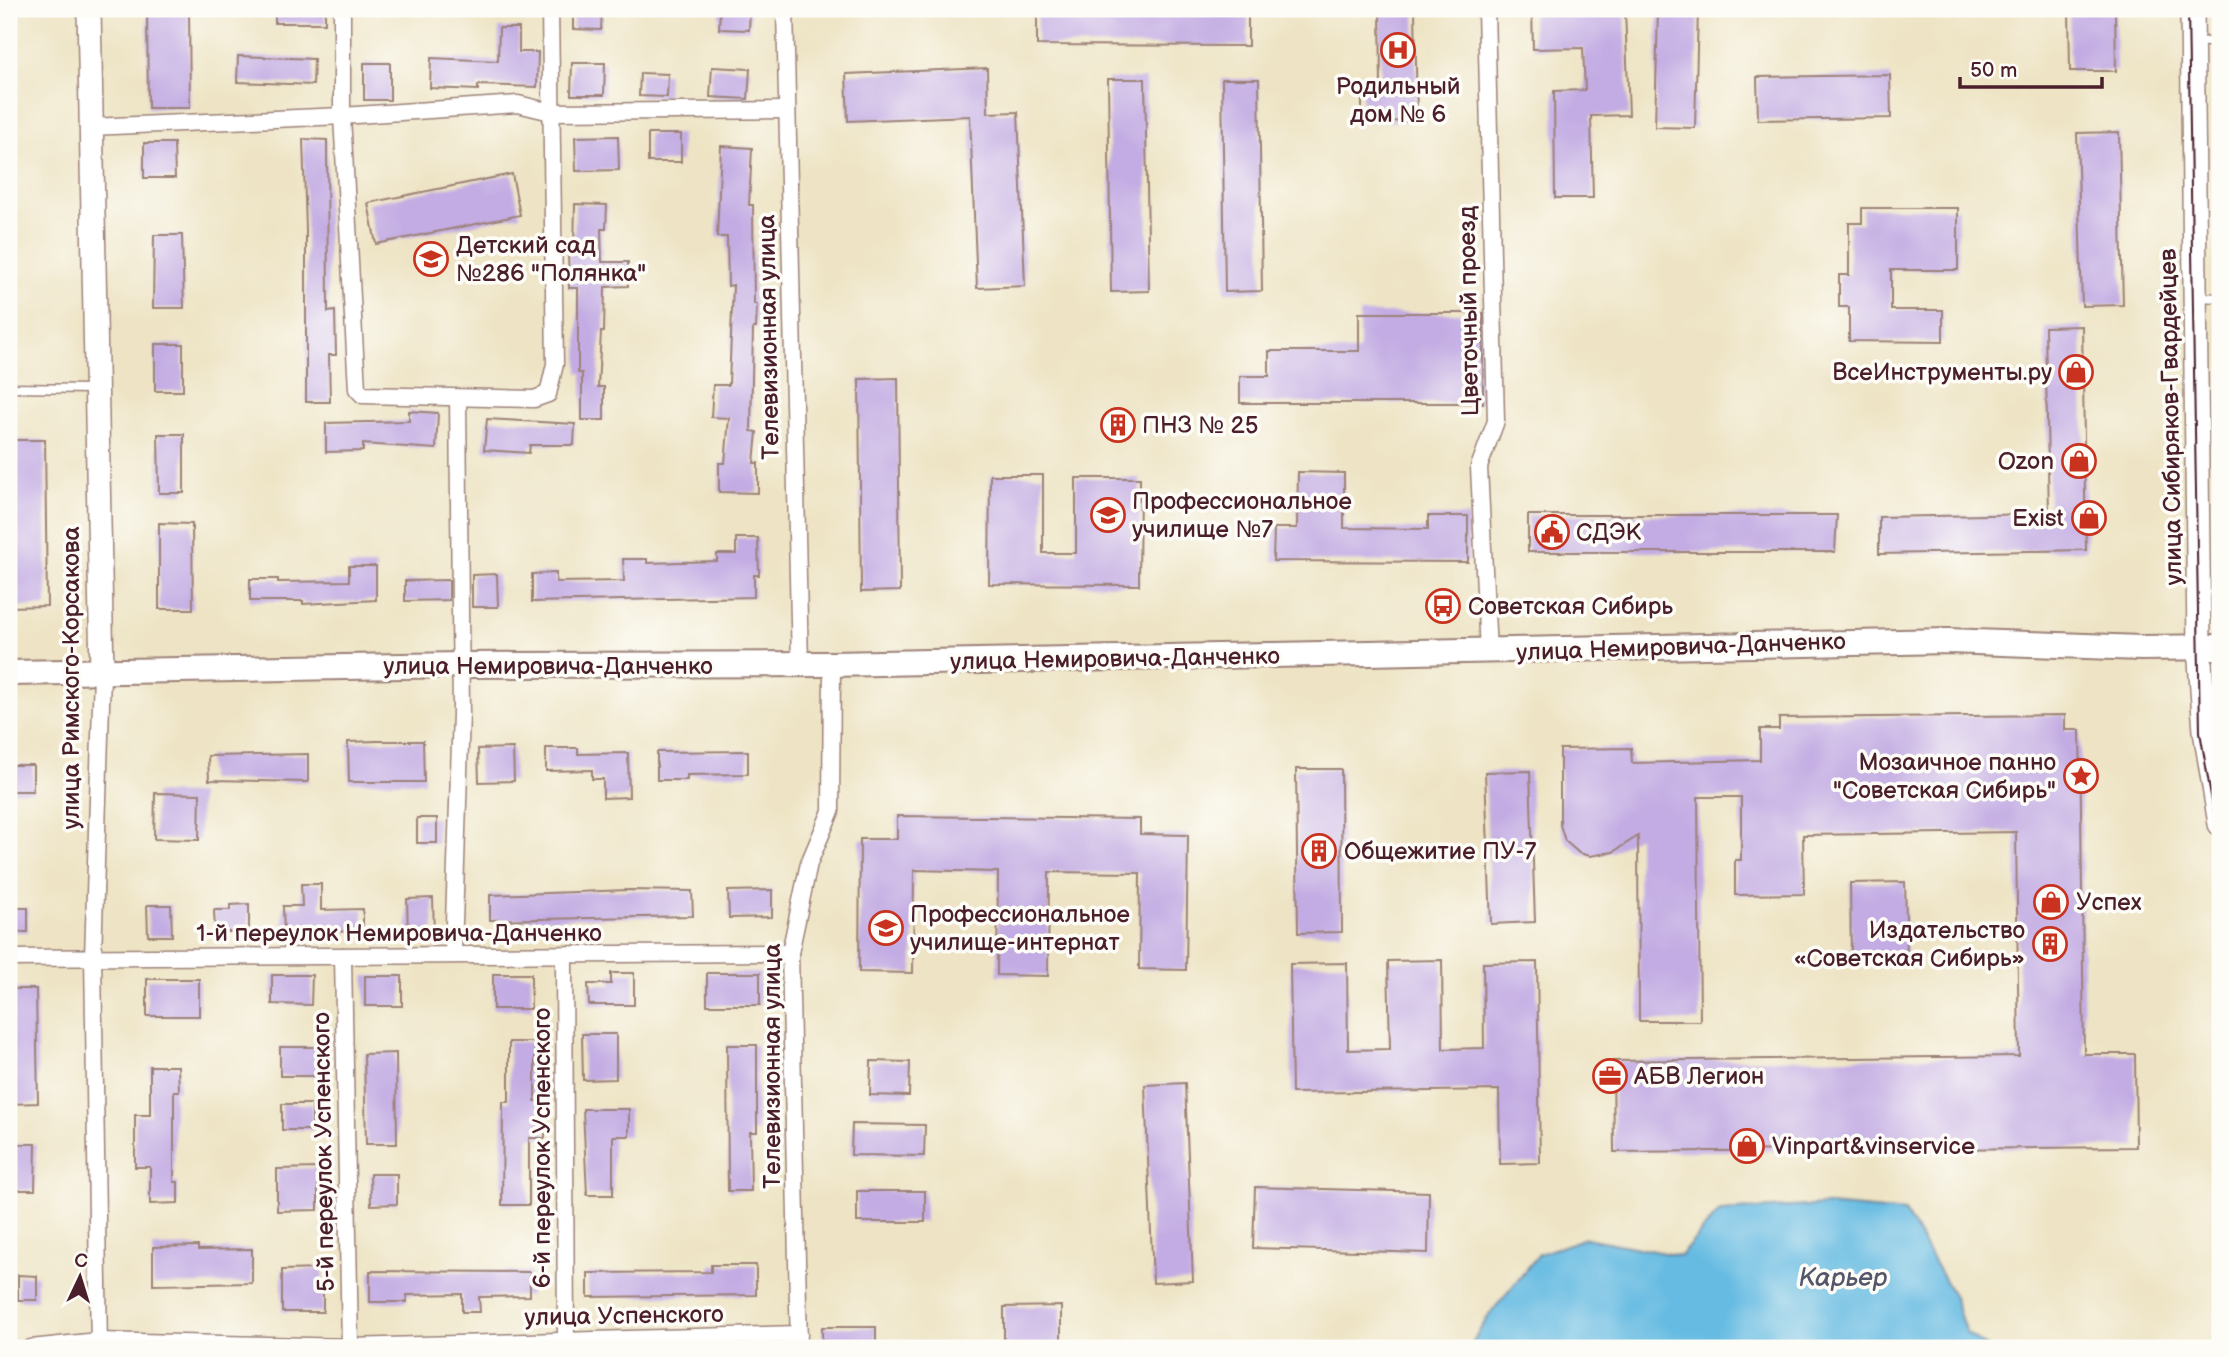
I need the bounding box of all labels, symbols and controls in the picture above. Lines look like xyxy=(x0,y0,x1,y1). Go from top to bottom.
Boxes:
hospital icon: Родильный дом № 6 xyxy=(1379,31,1417,69)
scale bar xyxy=(1960,46,2101,90)
text: 50 m xyxy=(1970,58,2017,83)
place label: Родильный дом № 6 xyxy=(1335,72,1461,129)
street label: Цветочный проезд xyxy=(1453,205,1485,416)
street label: Телевизионная улица xyxy=(752,214,786,460)
place label: Детский сад №286 "Полянка" xyxy=(456,231,646,288)
school or university icon: Детский сад №286 "Полянка" xyxy=(412,240,450,278)
street label: улица Сибиряков-Гвардейцев xyxy=(2154,248,2188,586)
shop icon: ВсеИнструменты.ру xyxy=(2057,353,2095,391)
place label: ВсеИнструменты.ру xyxy=(1832,358,2052,387)
building icon: ПНЗ № 25 xyxy=(1099,406,1137,444)
place label: ПНЗ № 25 xyxy=(1142,411,1258,440)
shop icon: Ozon xyxy=(2060,442,2098,480)
place label: Ozon xyxy=(1998,447,2054,476)
place label: Профессиональное училище №7 xyxy=(1132,487,1352,544)
school or university icon: Профессиональное училище №7 xyxy=(1089,496,1127,534)
shop icon: Exist xyxy=(2070,499,2108,537)
place label: Exist xyxy=(2012,504,2065,533)
public building icon: СДЭК xyxy=(1533,513,1571,551)
place label: СДЭК xyxy=(1576,518,1642,547)
street label: улица Римского-Корсакова xyxy=(57,526,86,830)
bus stop icon: Советская Сибирь xyxy=(1424,587,1462,625)
place label: Советская Сибирь xyxy=(1468,592,1673,621)
street label: улица Немировича-Данченко xyxy=(1516,627,1846,667)
street label: улица Немировича-Данченко xyxy=(950,642,1280,676)
street label: улица Немировича-Данченко xyxy=(383,652,713,681)
place label: Мозаичное панно "Советская Сибирь" xyxy=(1833,748,2056,805)
place icon: Мозаичное панно "Советская Сибирь" xyxy=(2062,757,2100,795)
building icon: Общежитие ПУ-7 xyxy=(1300,832,1338,870)
place label: Общежитие ПУ-7 xyxy=(1344,837,1536,866)
shop icon: Успех xyxy=(2032,883,2070,921)
place label: Успех xyxy=(2076,888,2142,917)
place label: Профессиональное училище-интернат xyxy=(910,900,1130,957)
school or university icon: Профессиональное училище-интернат xyxy=(867,909,905,947)
place label: Издательство «Советская Сибирь» xyxy=(1794,916,2025,973)
street label: 1-й переулок Немировича-Данченко xyxy=(196,919,602,948)
building icon: Издательство «Советская Сибирь» xyxy=(2031,925,2069,963)
street label: Телевизионная улица xyxy=(758,943,787,1189)
street label: 6-й переулок Успенского xyxy=(528,1008,557,1288)
street label: 5-й переулок Успенского xyxy=(307,1012,341,1292)
office icon: АБВ Легион xyxy=(1591,1057,1629,1095)
place label: АБВ Легион xyxy=(1633,1062,1764,1091)
shop icon: Vinpart&vinservice xyxy=(1728,1127,1766,1165)
place label: Vinpart&vinservice xyxy=(1772,1132,1975,1161)
north arrow xyxy=(46,1242,116,1312)
text: С xyxy=(74,1250,88,1273)
water label: Карьер xyxy=(1799,1263,1888,1294)
street label: улица Успенского xyxy=(524,1300,724,1332)

